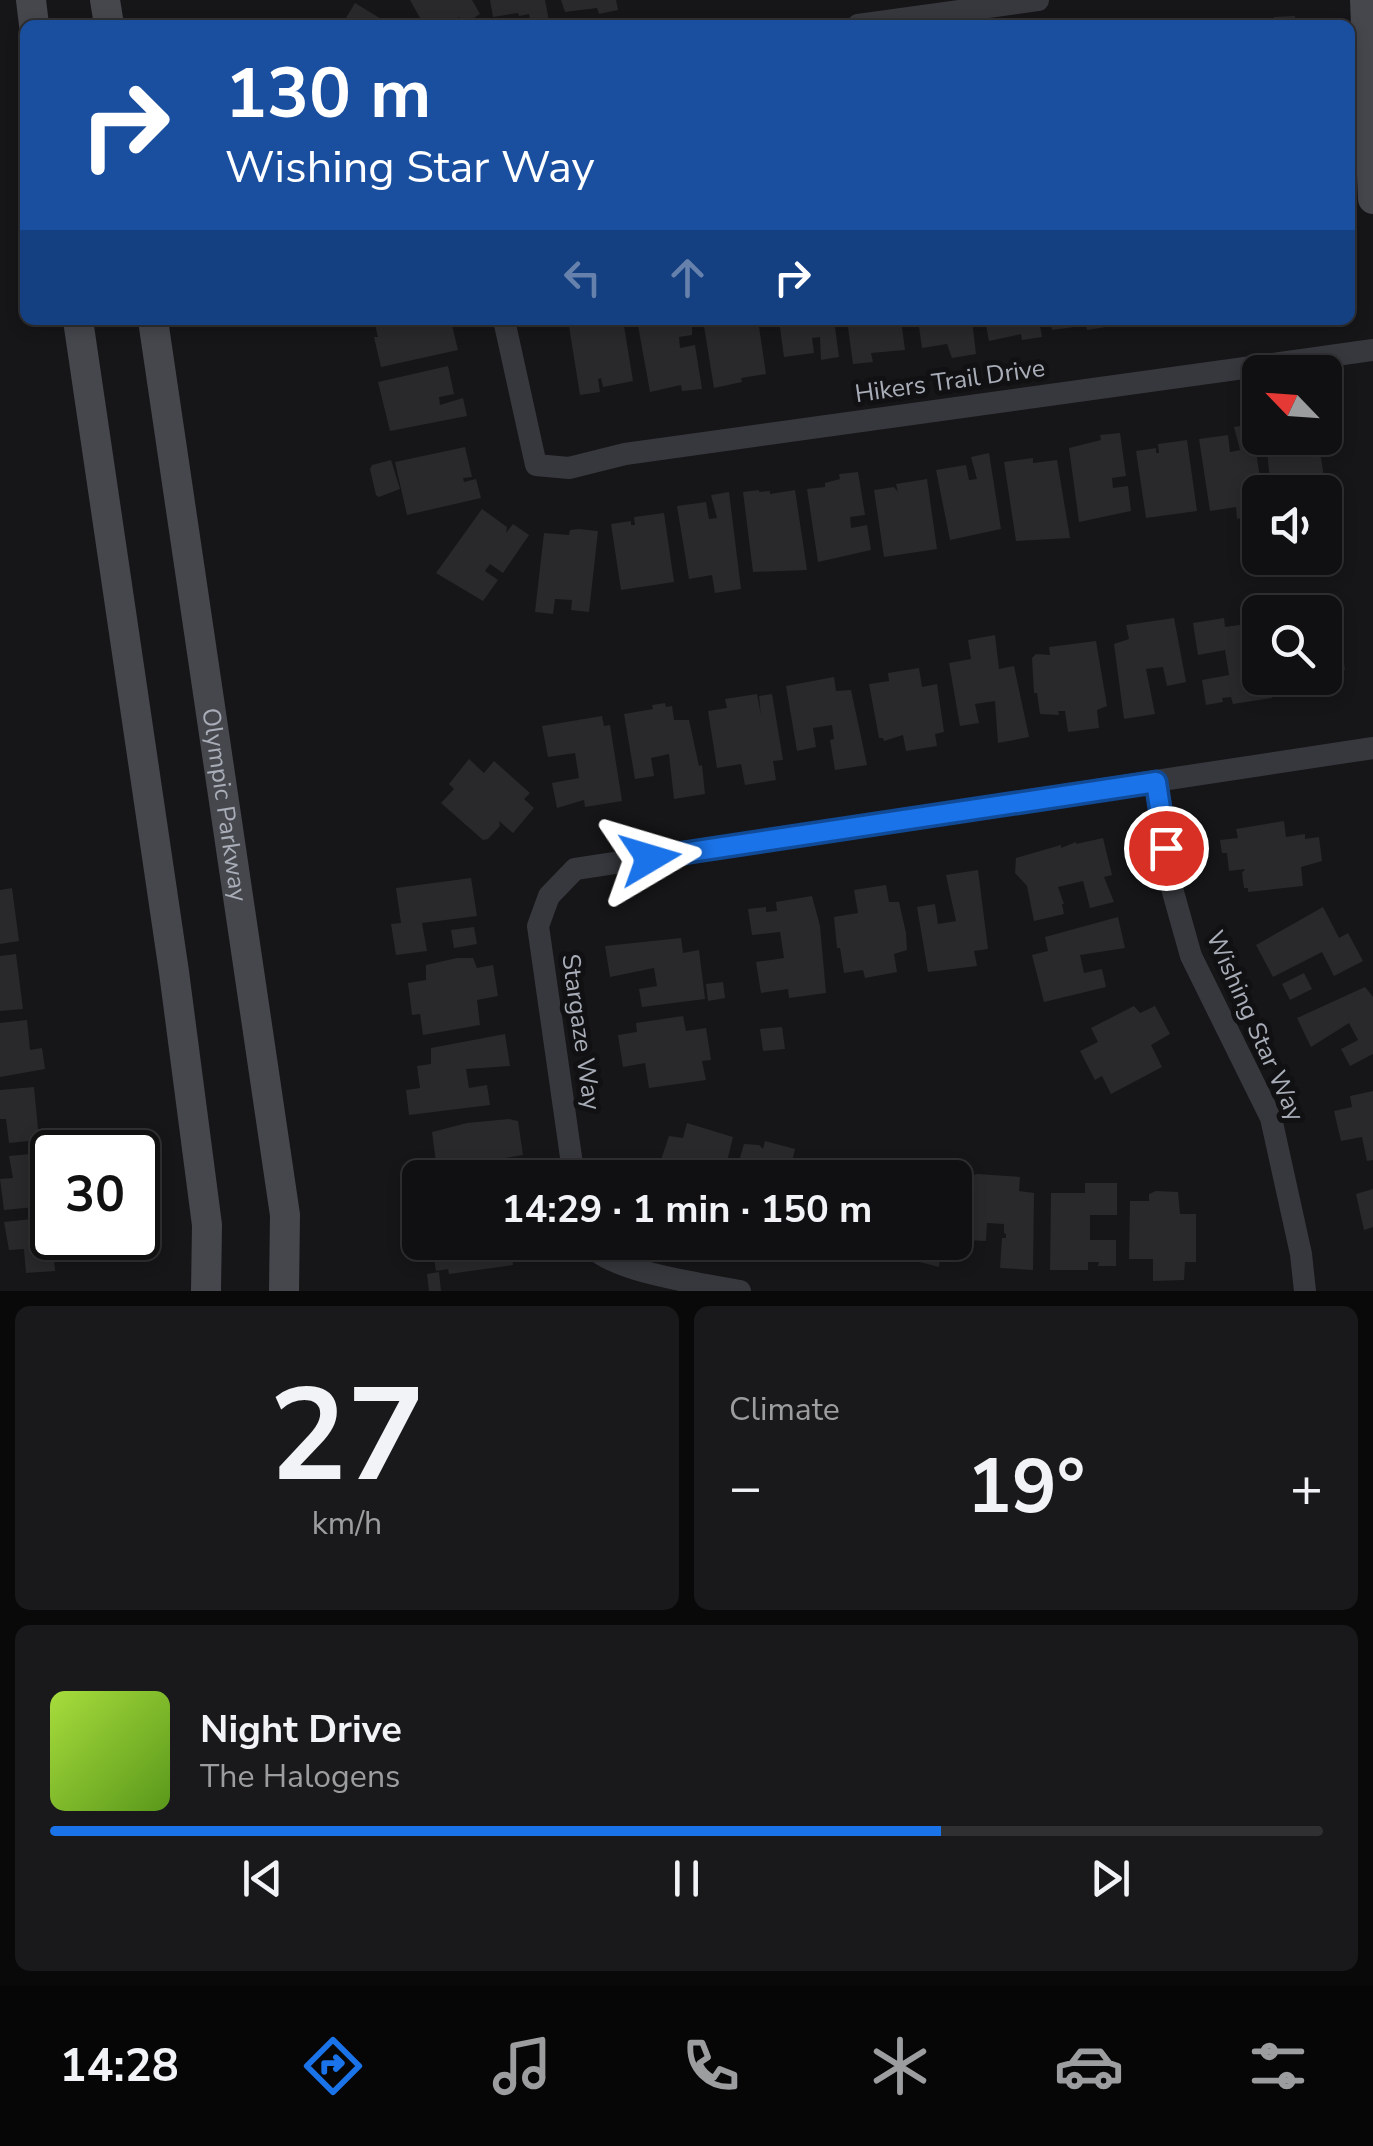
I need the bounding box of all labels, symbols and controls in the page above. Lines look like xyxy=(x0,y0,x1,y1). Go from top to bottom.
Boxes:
text: 130 m xyxy=(225,46,431,142)
icon: right xyxy=(60,60,190,190)
text: Wishing Star Way xyxy=(225,137,595,198)
icon: left xyxy=(555,250,610,305)
icon: ahead xyxy=(660,250,715,305)
icon: right xyxy=(765,250,820,305)
street label: Hikers Trail Drive xyxy=(853,351,1047,411)
north arrow xyxy=(1242,355,1342,455)
map controls xyxy=(1242,355,1342,695)
button: sound xyxy=(1242,475,1342,575)
button: search xyxy=(1242,595,1342,695)
street label: Olympic Parkway xyxy=(193,706,256,904)
position arrow xyxy=(598,806,702,910)
pin xyxy=(1124,806,1209,891)
icon: arrive xyxy=(1139,821,1194,876)
street label: Wishing Star Way xyxy=(1198,925,1312,1127)
street label: Stargaze Way xyxy=(553,952,609,1112)
speed limit sign: 30 xyxy=(30,1130,160,1260)
text: 14:29 · 1 min · 150 m xyxy=(502,1184,872,1235)
text: 27 xyxy=(269,1348,425,1525)
text: Climate xyxy=(729,1388,840,1431)
text: 19° xyxy=(967,1436,1085,1538)
text: − xyxy=(729,1450,762,1525)
text: + xyxy=(1290,1450,1323,1525)
text: km/h xyxy=(312,1502,382,1545)
text: Night Drive xyxy=(200,1704,402,1755)
text: The Halogens xyxy=(200,1755,400,1798)
icon: previous xyxy=(235,1851,290,1906)
icon: pause xyxy=(659,1851,714,1906)
icon: next xyxy=(1083,1851,1138,1906)
icon: directions xyxy=(298,2031,368,2101)
icon: music xyxy=(487,2031,557,2101)
icon: phone xyxy=(676,2031,746,2101)
icon: climate xyxy=(865,2031,935,2101)
icon: car xyxy=(1054,2031,1124,2101)
icon: filters xyxy=(1243,2031,1313,2101)
text: 14:28 xyxy=(60,2036,179,2097)

